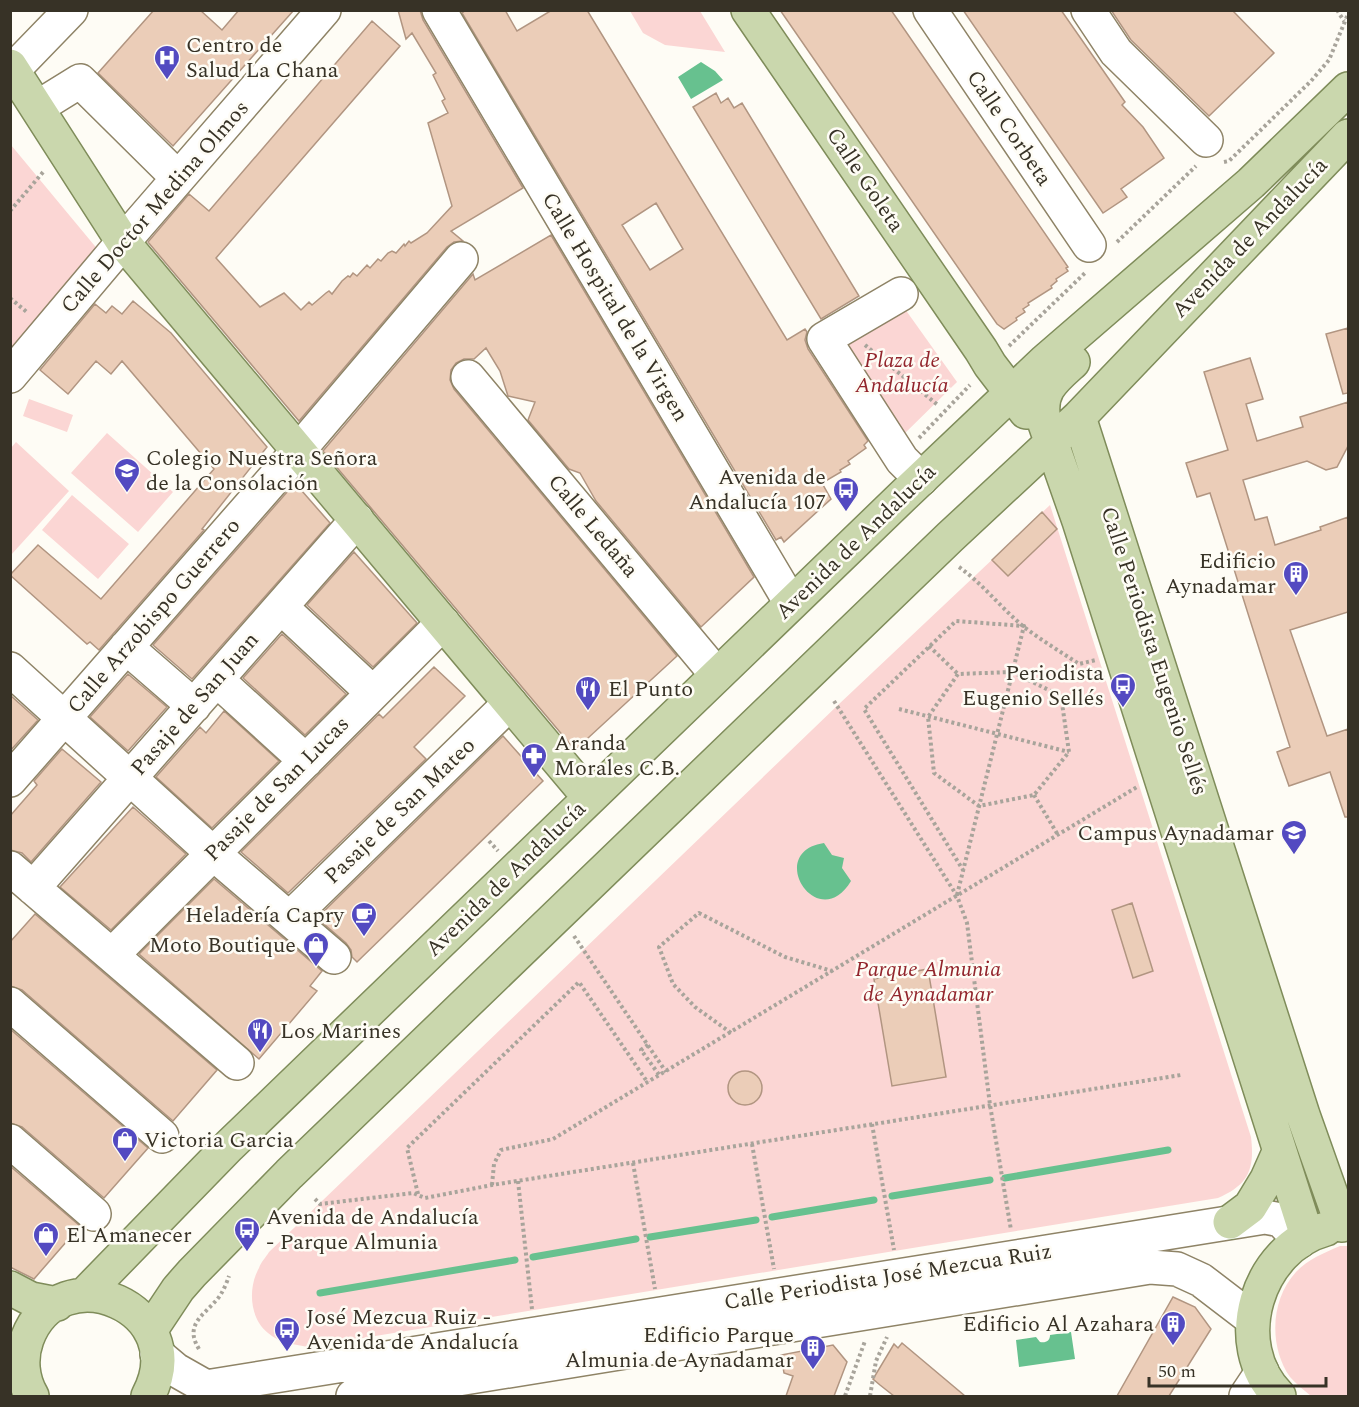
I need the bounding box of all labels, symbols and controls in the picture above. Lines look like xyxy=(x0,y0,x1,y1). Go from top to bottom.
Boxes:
place label: Centro de Salud La Chana xyxy=(186,29,339,87)
hospital icon: Centro de Salud La Chana xyxy=(152,43,182,81)
street label: Calle Corbeta xyxy=(958,63,1060,193)
street label: Calle Doctor Medina Olmos xyxy=(53,93,257,321)
street label: Calle Goleta xyxy=(818,121,912,239)
street label: Avenida de Andalucía xyxy=(1164,150,1336,326)
street label: Calle Hospital de la Virgen xyxy=(533,186,697,428)
park label: Plaza de Andalucía xyxy=(854,344,949,402)
place label: Colegio Nuestra Señora de la Consolación xyxy=(146,442,378,500)
school or university icon: Colegio Nuestra Señora de la Consolación xyxy=(112,456,142,494)
street label: Avenida de Andalucía xyxy=(768,456,944,628)
place label: Avenida de Andalucía 107 xyxy=(688,461,826,519)
street label: Calle Ledaña xyxy=(540,467,647,585)
bus stop icon: Avenida de Andalucía 107 xyxy=(831,475,861,513)
street label: Calle Periodista Eugenio Sellés xyxy=(1092,502,1216,800)
street label: Calle Arzobispo Guerrero xyxy=(59,511,249,721)
place label: Edificio Aynadamar xyxy=(1165,545,1276,603)
building icon: Edificio Aynadamar xyxy=(1281,559,1311,597)
street label: Pasaje de San Juan xyxy=(123,625,267,783)
place label: Periodista Eugenio Sellés xyxy=(962,657,1104,715)
bus stop icon: Periodista Eugenio Sellés xyxy=(1108,671,1138,709)
place label: El Punto xyxy=(608,673,693,706)
restaurant icon: El Punto xyxy=(573,674,603,712)
street label: Pasaje de San Lucas xyxy=(197,709,357,869)
place label: Aranda Morales C.B. xyxy=(554,727,680,785)
street label: Pasaje de San Mateo xyxy=(317,730,483,892)
pharmacy icon: Aranda Morales C.B. xyxy=(519,741,549,779)
street label: Avenida de Andalucía xyxy=(418,793,594,965)
place label: Campus Aynadamar xyxy=(1078,817,1274,850)
school or university icon: Campus Aynadamar xyxy=(1279,818,1309,856)
place label: Heladería Capry xyxy=(185,899,345,932)
cafe icon: Heladería Capry xyxy=(349,900,379,938)
place label: Moto Boutique xyxy=(149,929,296,962)
shop icon: Moto Boutique xyxy=(301,930,331,968)
park label: Parque Almunia de Aynadamar xyxy=(855,953,1001,1011)
place label: Los Marines xyxy=(280,1015,401,1048)
restaurant icon: Los Marines xyxy=(245,1016,275,1054)
place label: Victoria Garcia xyxy=(144,1124,294,1157)
shop icon: Victoria Garcia xyxy=(110,1125,140,1163)
place label: Avenida de Andalucía - Parque Almunia xyxy=(266,1201,479,1259)
bus stop icon: Avenida de Andalucía - Parque Almunia xyxy=(232,1215,262,1253)
place label: El Amanecer xyxy=(66,1219,192,1252)
shop icon: El Amanecer xyxy=(31,1220,61,1258)
street label: Calle Periodista José Mezcua Ruiz xyxy=(722,1235,1054,1319)
place label: José Mezcua Ruiz - Avenida de Andalucía xyxy=(306,1301,519,1359)
place label: Edificio Al Azahara xyxy=(963,1308,1154,1341)
building icon: Edificio Al Azahara xyxy=(1158,1309,1188,1347)
bus stop icon: José Mezcua Ruiz - Avenida de Andalucía xyxy=(272,1315,302,1353)
place label: Edificio Parque Almunia de Aynadamar xyxy=(565,1319,794,1377)
building icon: Edificio Parque Almunia de Aynadamar xyxy=(798,1333,828,1371)
scale bar xyxy=(1149,1350,1326,1388)
text: 50 m xyxy=(1158,1358,1196,1385)

